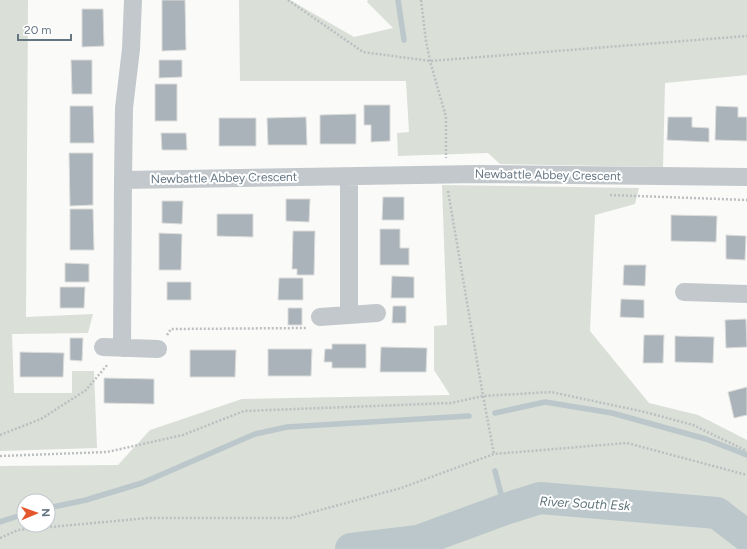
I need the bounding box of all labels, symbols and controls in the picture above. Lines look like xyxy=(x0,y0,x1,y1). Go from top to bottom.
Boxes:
scale bar xyxy=(18,16,71,42)
text: 20 m xyxy=(24,23,52,37)
street label: Newbattle Abbey Crescent xyxy=(475,167,622,183)
street label: Newbattle Abbey Crescent xyxy=(151,170,298,186)
north arrow xyxy=(16,493,56,533)
water label: River South Esk xyxy=(539,494,631,513)
text: N xyxy=(39,508,52,517)

